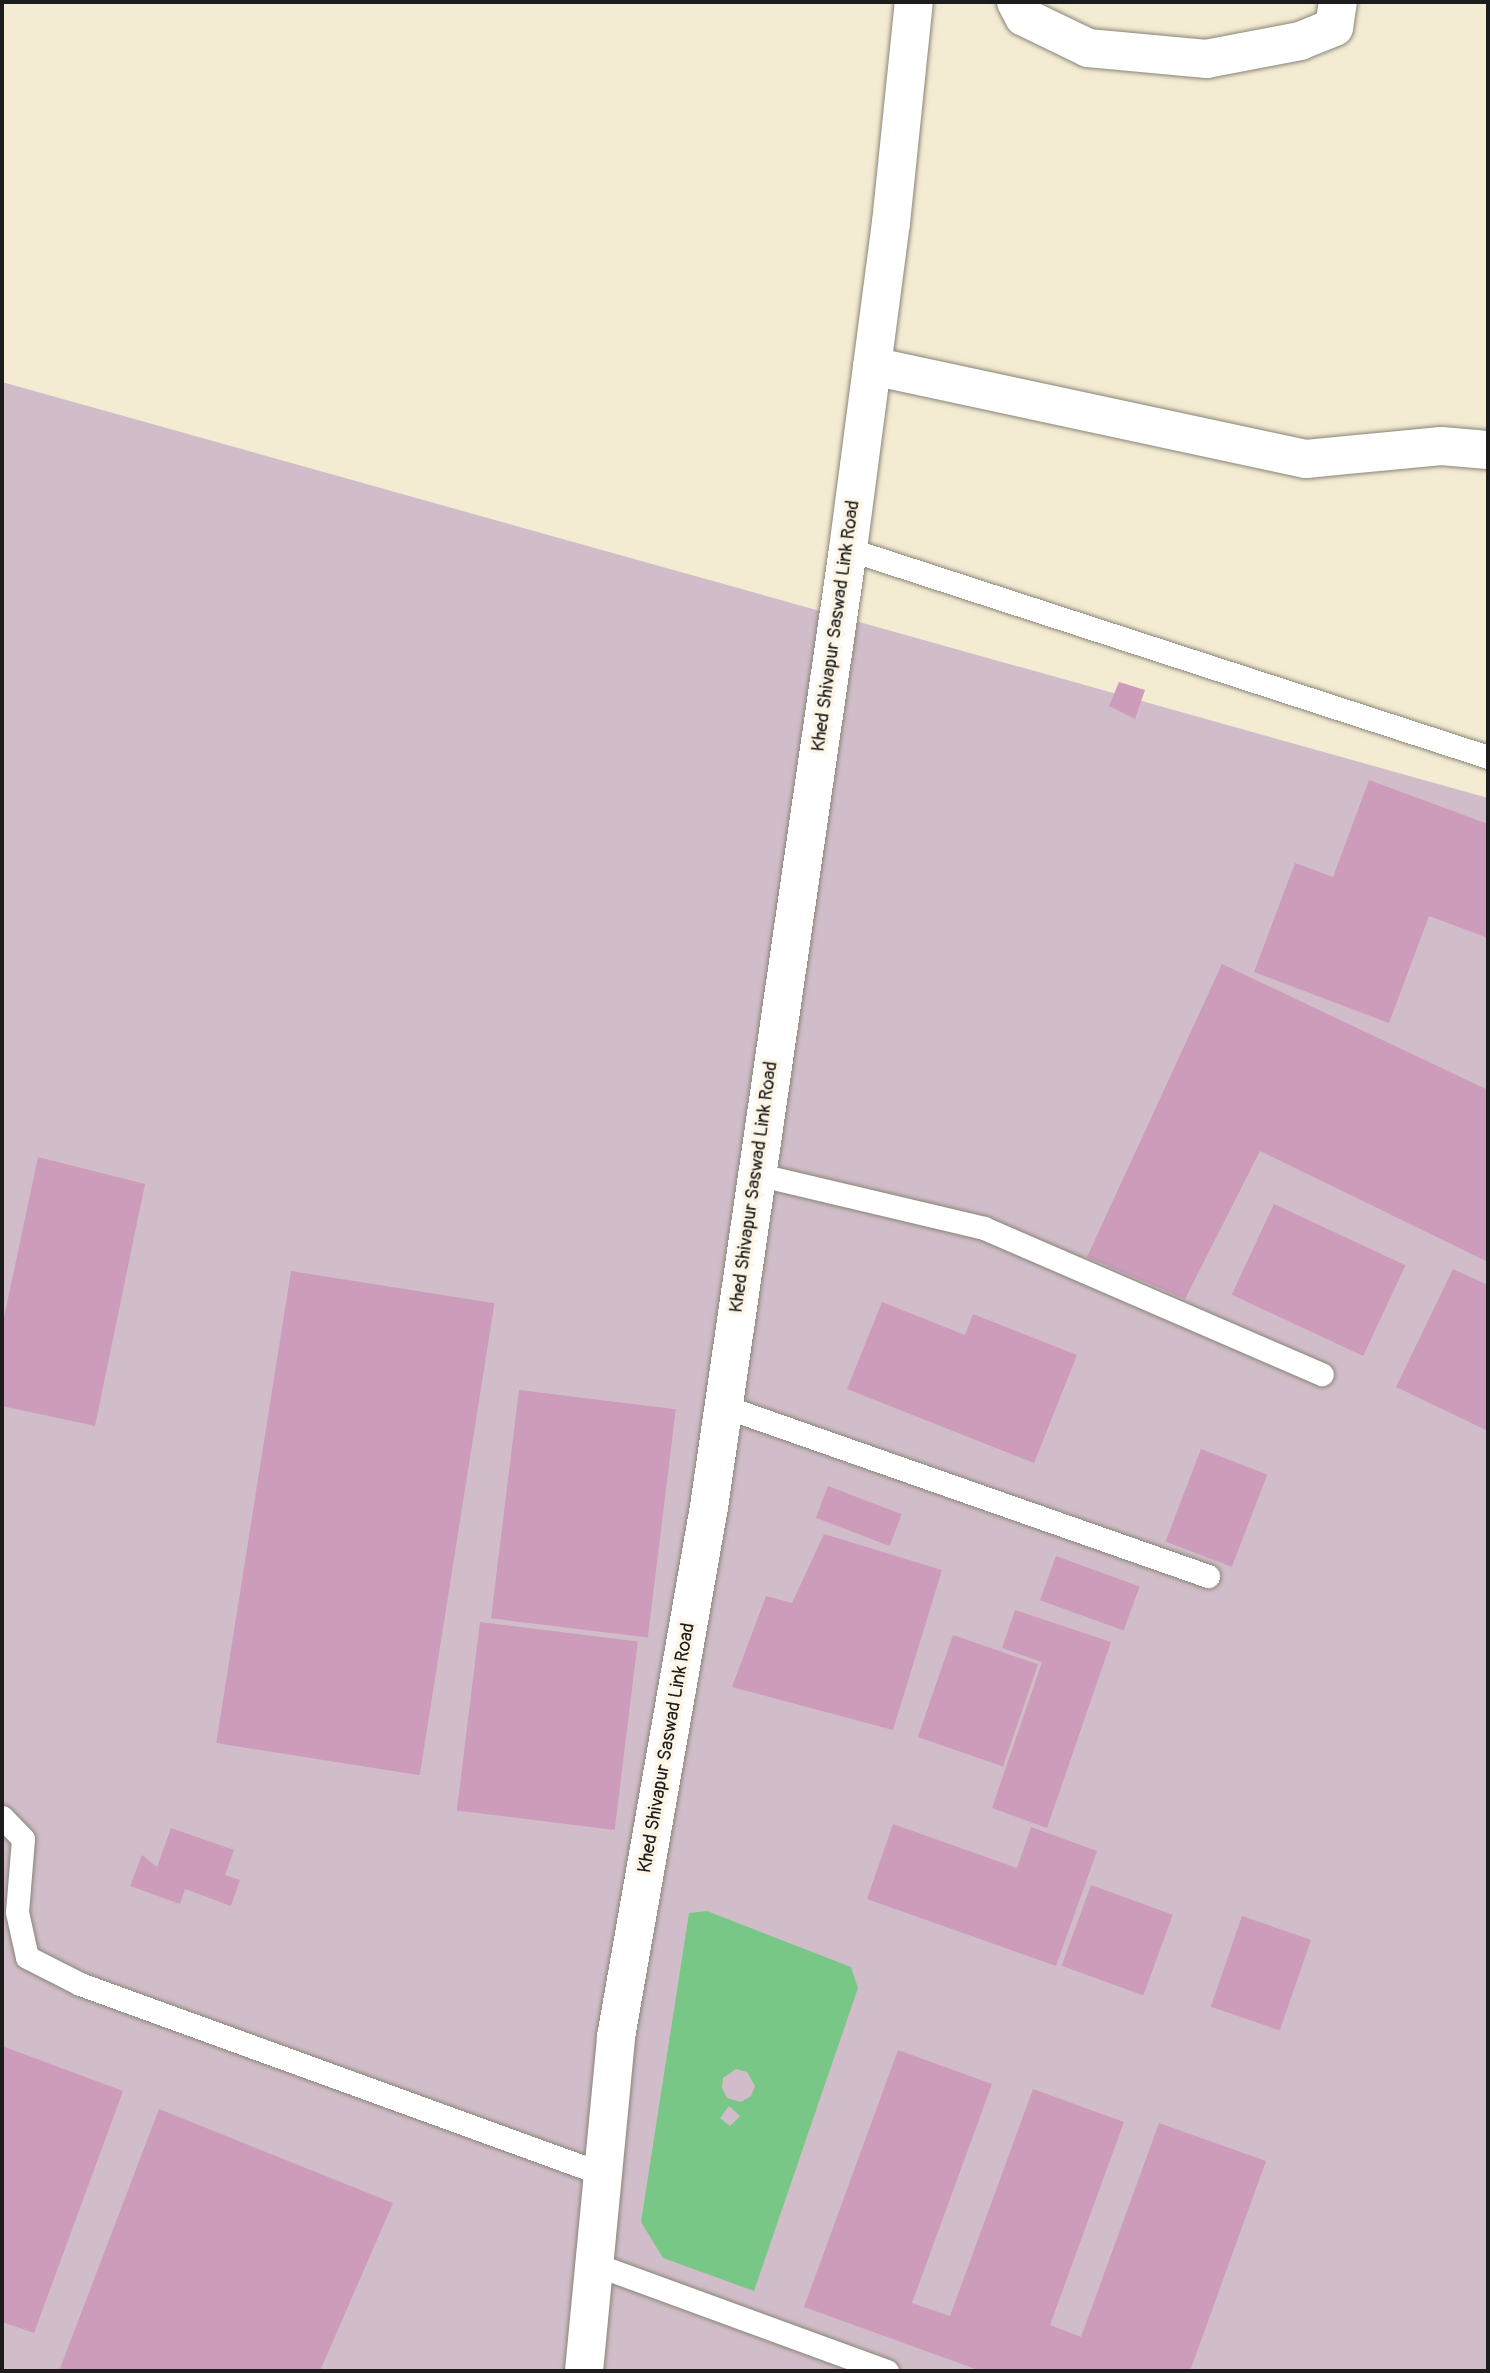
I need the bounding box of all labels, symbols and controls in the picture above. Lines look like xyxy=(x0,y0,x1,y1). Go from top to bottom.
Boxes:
street label: Khed Shivapur Saswad Link Road xyxy=(807,499,865,753)
street label: Khed Shivapur Saswad Link Road xyxy=(725,1060,783,1314)
street label: Khed Shivapur Saswad Link Road xyxy=(634,1621,700,1875)

